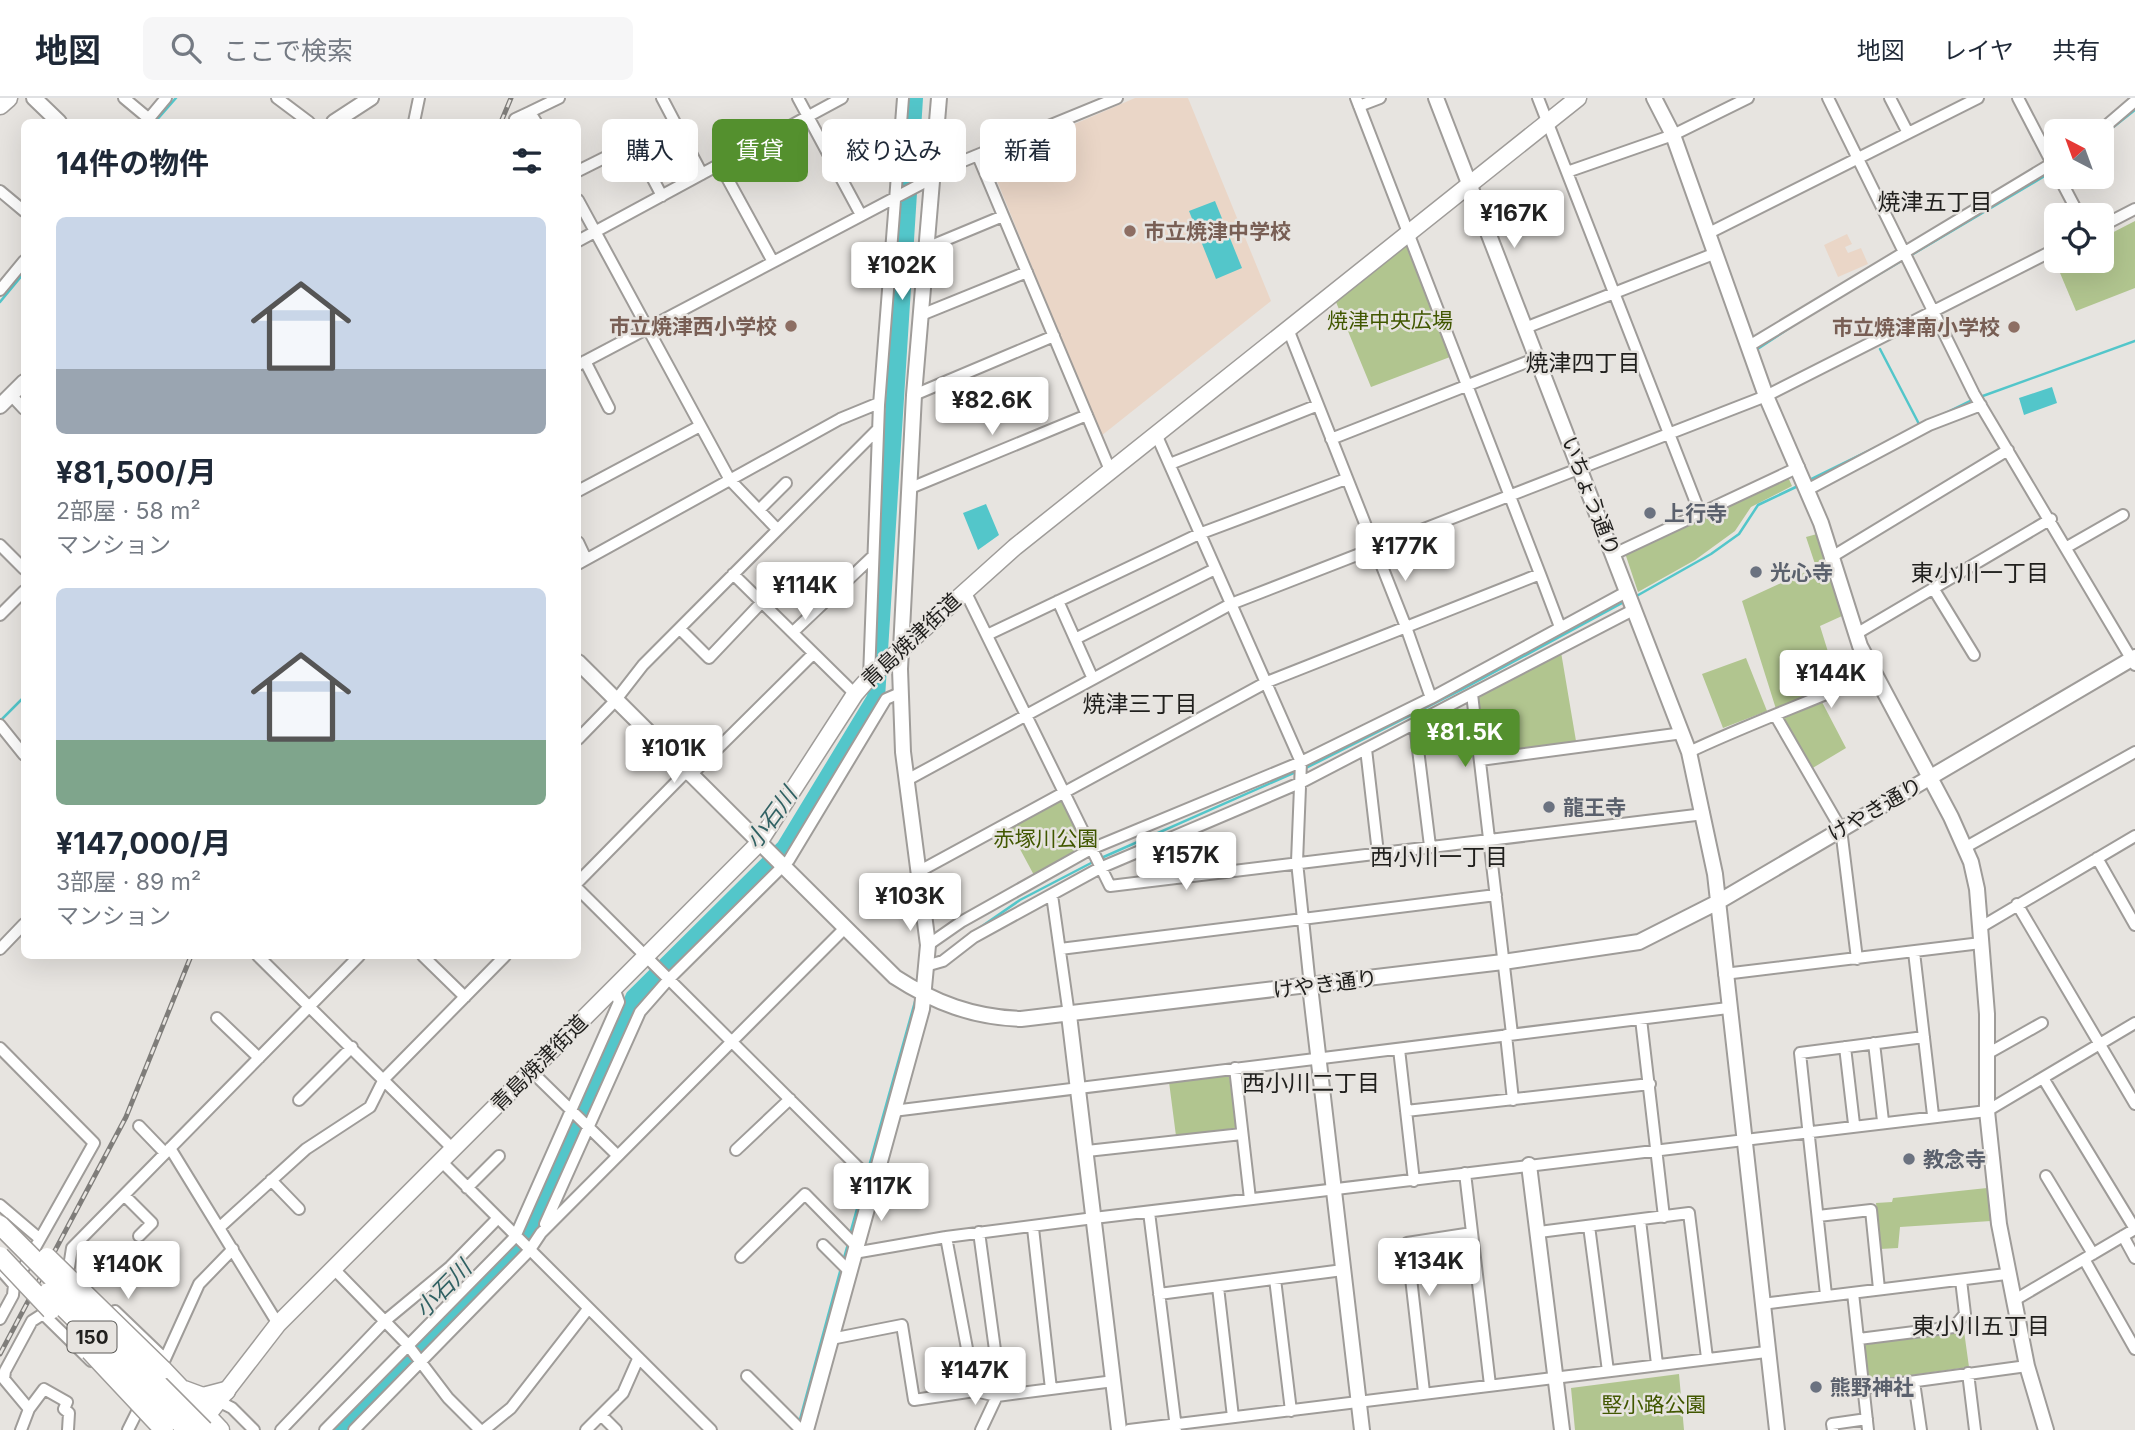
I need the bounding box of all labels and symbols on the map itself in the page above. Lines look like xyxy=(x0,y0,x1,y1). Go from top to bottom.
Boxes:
north arrow xyxy=(2044,119,2114,189)
district label: 焼津五丁目 xyxy=(1878,188,1993,216)
pin: ¥167K xyxy=(1465,190,1563,250)
place label: 市立焼津中学校 xyxy=(1144,219,1291,244)
marker: 市立焼津中学校 xyxy=(1122,223,1138,239)
pin: ¥102K xyxy=(853,242,951,302)
park label: 焼津中央広場 xyxy=(1327,308,1453,333)
place label: 市立焼津西小学校 xyxy=(609,314,777,339)
place label: 市立焼津南小学校 xyxy=(1832,315,2000,340)
marker: 市立焼津西小学校 xyxy=(783,318,799,334)
marker: 市立焼津南小学校 xyxy=(2006,319,2022,335)
district label: 焼津四丁目 xyxy=(1526,349,1641,377)
pin: ¥82.6K xyxy=(935,378,1049,437)
street label: いちょう通り xyxy=(1557,433,1625,559)
place label: 上行寺 xyxy=(1664,501,1727,526)
marker: 上行寺 xyxy=(1642,505,1658,521)
pin: ¥177K xyxy=(1356,524,1454,583)
district label: 東小川一丁目 xyxy=(1911,559,2049,587)
place label: 光心寺 xyxy=(1770,560,1833,585)
pin: ¥114K xyxy=(756,562,854,622)
marker: 光心寺 xyxy=(1748,564,1764,580)
street label: 青島焼津街道 xyxy=(856,588,966,692)
pin: ¥144K xyxy=(1782,650,1880,710)
district label: 焼津三丁目 xyxy=(1083,690,1198,718)
pin: ¥81.5K xyxy=(1408,710,1522,769)
pin: ¥101K xyxy=(625,726,723,785)
street label: けやき通り xyxy=(1823,772,1927,846)
water label: 小石川 xyxy=(739,779,804,854)
place label: 龍王寺 xyxy=(1563,795,1626,820)
marker: 龍王寺 xyxy=(1541,799,1557,815)
park label: 赤塚川公園 xyxy=(994,826,1099,851)
pin: ¥157K xyxy=(1137,832,1235,892)
district label: 西小川一丁目 xyxy=(1370,843,1508,871)
pin: ¥103K xyxy=(861,874,959,933)
street label: けやき通り xyxy=(1271,965,1379,1003)
street label: 青島焼津街道 xyxy=(486,1010,592,1116)
district label: 西小川二丁目 xyxy=(1242,1069,1380,1097)
place label: 教念寺 xyxy=(1923,1147,1986,1172)
marker: 教念寺 xyxy=(1901,1151,1917,1167)
pin: ¥117K xyxy=(832,1164,930,1223)
pin: ¥134K xyxy=(1380,1238,1478,1298)
pin: ¥140K xyxy=(79,1242,177,1301)
water label: 小石川 xyxy=(409,1252,479,1324)
district label: 東小川五丁目 xyxy=(1912,1312,2050,1340)
road number: 150 xyxy=(68,1322,116,1352)
pin: ¥147K xyxy=(926,1348,1024,1407)
place label: 熊野神社 xyxy=(1830,1375,1914,1400)
marker: 熊野神社 xyxy=(1808,1379,1824,1395)
park label: 竪小路公園 xyxy=(1602,1392,1707,1417)

